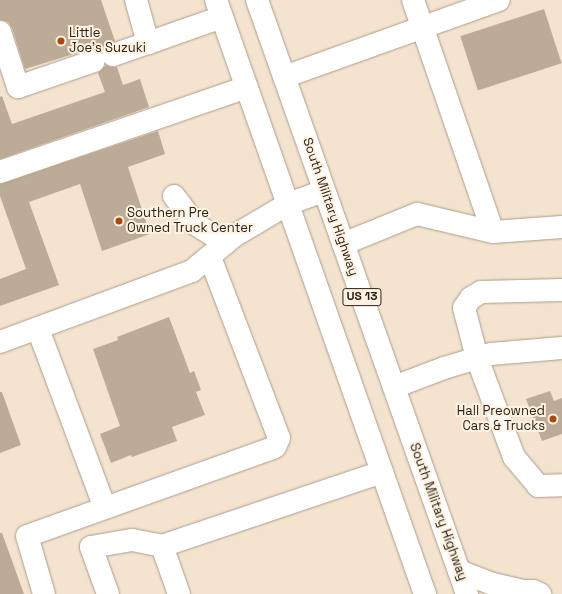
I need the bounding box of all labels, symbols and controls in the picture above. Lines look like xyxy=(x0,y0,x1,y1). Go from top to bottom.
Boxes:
place label: Little Joe's Suzuki xyxy=(69,26,146,57)
marker: Little Joe's Suzuki xyxy=(56,36,66,46)
street label: South Military Highway xyxy=(299,136,361,278)
place label: Southern Pre Owned Truck Center xyxy=(127,206,253,237)
marker: Southern Pre Owned Truck Center xyxy=(114,216,124,226)
road number: US 13 xyxy=(342,287,382,307)
place label: Hall Preowned Cars & Trucks xyxy=(457,404,545,435)
marker: Hall Preowned Cars & Trucks xyxy=(548,414,558,424)
street label: South Military Highway xyxy=(406,441,470,583)

